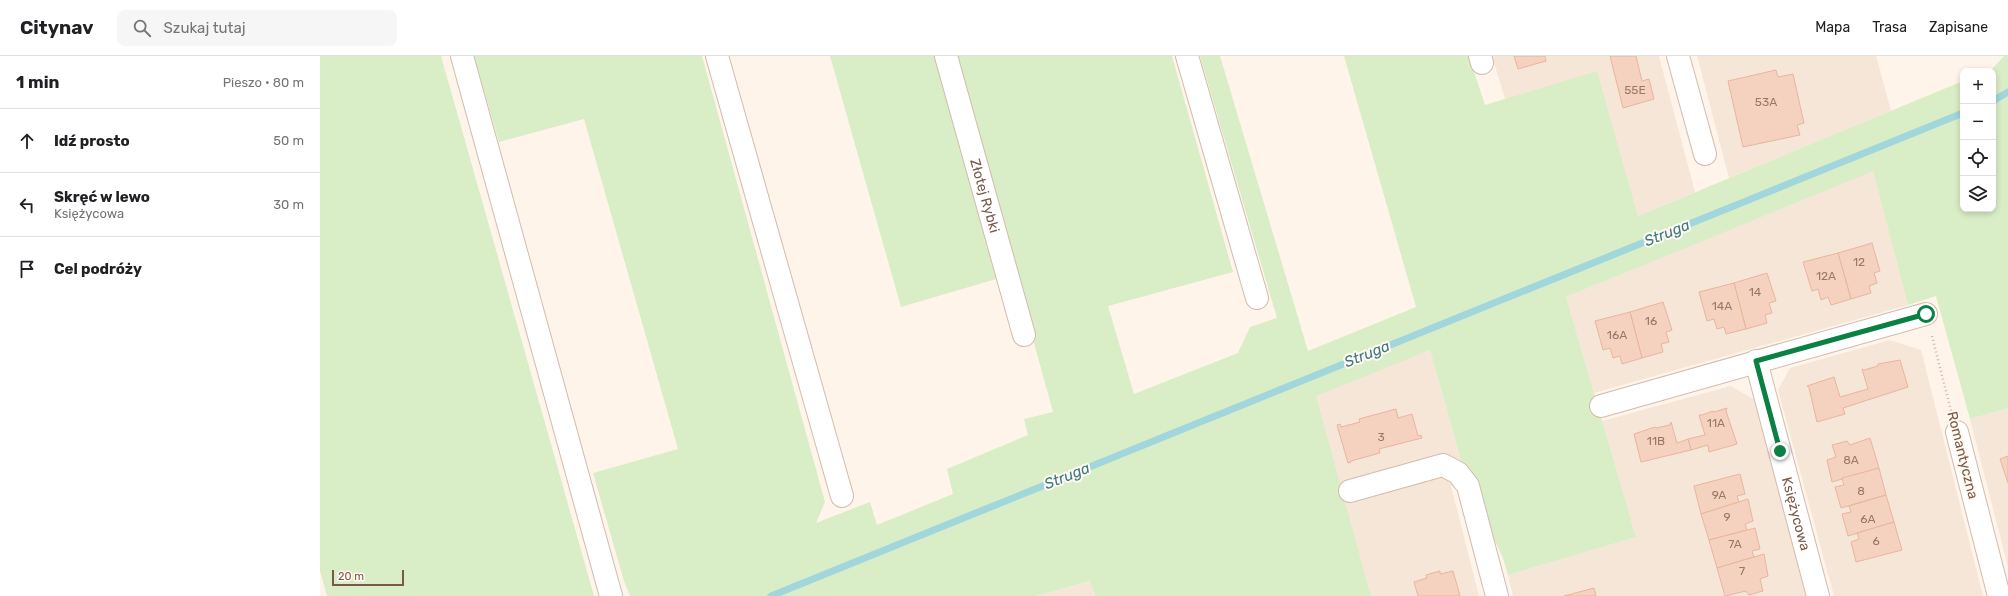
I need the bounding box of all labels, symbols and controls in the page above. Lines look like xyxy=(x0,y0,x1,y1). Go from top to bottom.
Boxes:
search box xyxy=(117,10,397,46)
text: Citynav xyxy=(20,16,93,39)
icon: search xyxy=(131,17,153,39)
text: Szukaj tutaj xyxy=(163,19,246,37)
text: Mapa xyxy=(1815,19,1850,36)
text: Trasa xyxy=(1872,19,1907,36)
text: Zapisane xyxy=(1929,19,1988,36)
map controls xyxy=(1960,68,1996,212)
button: + xyxy=(1960,68,1996,104)
text: 1 min xyxy=(16,72,59,92)
text: Pieszo · 80 m xyxy=(223,75,304,90)
house number: 55E xyxy=(1624,83,1646,97)
house number: 53A xyxy=(1755,95,1777,109)
button: − xyxy=(1960,104,1996,140)
icon: ahead xyxy=(16,130,38,152)
text: Idź prosto xyxy=(54,132,130,150)
text: 50 m xyxy=(273,133,304,148)
button: locate xyxy=(1960,140,1996,176)
street label: Złotej Rybki xyxy=(966,157,1003,235)
button: layers xyxy=(1960,176,1996,212)
text: Skręć w lewo xyxy=(54,188,150,206)
icon: left xyxy=(16,194,38,216)
text: 30 m xyxy=(273,197,304,212)
text: Księżycowa xyxy=(54,206,124,221)
water label: Struga xyxy=(1642,216,1693,250)
house number: 12 xyxy=(1853,255,1865,269)
icon: arrive xyxy=(16,258,38,280)
text: Cel podróży xyxy=(54,260,142,278)
house number: 12A xyxy=(1816,269,1836,283)
house number: 14 xyxy=(1749,285,1762,299)
house number: 14A xyxy=(1712,299,1732,313)
route start xyxy=(1917,305,1935,323)
house number: 16 xyxy=(1645,314,1657,328)
house number: 16A xyxy=(1607,328,1627,342)
water label: Struga xyxy=(1342,337,1393,371)
street label: Romantyczna xyxy=(1943,410,1982,501)
house number: 11A xyxy=(1707,416,1725,430)
house number: 3 xyxy=(1377,430,1385,444)
house number: 11B xyxy=(1647,434,1665,448)
route end xyxy=(1771,442,1789,460)
house number: 8A xyxy=(1843,453,1859,467)
water label: Struga xyxy=(1042,459,1093,493)
street label: Księżycowa xyxy=(1778,475,1814,553)
house number: 8 xyxy=(1857,484,1865,498)
house number: 9A xyxy=(1712,488,1726,502)
house number: 9 xyxy=(1723,510,1731,524)
house number: 6A xyxy=(1860,512,1876,526)
house number: 6 xyxy=(1872,534,1880,548)
house number: 7A xyxy=(1728,537,1742,551)
house number: 7 xyxy=(1739,564,1745,578)
scale bar xyxy=(332,568,404,587)
text: 20 m xyxy=(338,570,364,583)

